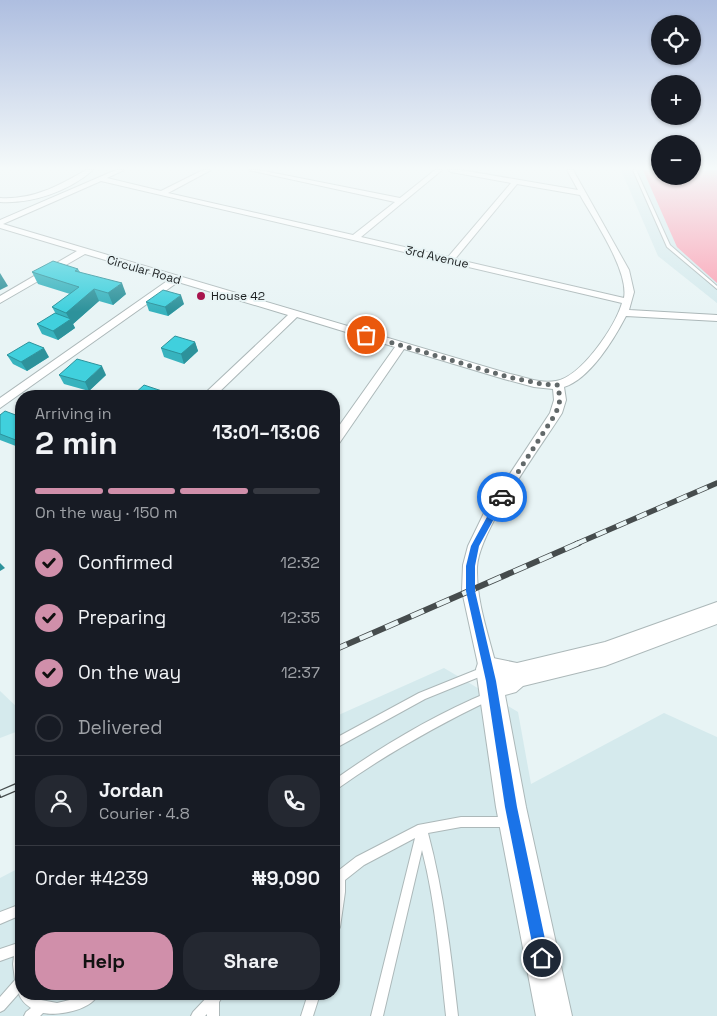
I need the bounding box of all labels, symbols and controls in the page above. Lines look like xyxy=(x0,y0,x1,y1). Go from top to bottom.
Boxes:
map controls xyxy=(651,15,701,185)
button: locate xyxy=(651,15,701,65)
button: + xyxy=(651,75,701,125)
button: − xyxy=(651,135,701,185)
street label: 3rd Avenue xyxy=(404,242,470,272)
street label: Circular Road xyxy=(105,252,183,288)
place label: House 42 xyxy=(211,288,265,304)
marker: House 42 xyxy=(195,290,207,302)
pin xyxy=(345,314,387,356)
icon: bag xyxy=(352,321,380,349)
text: Arriving in xyxy=(35,403,112,424)
text: 13:01–13:06 xyxy=(212,420,320,445)
text: 2 min xyxy=(35,423,118,463)
courier xyxy=(477,472,527,522)
icon: car xyxy=(488,483,516,511)
text: On the way · 150 m xyxy=(35,502,177,523)
icon: check xyxy=(35,549,63,577)
text: Confirmed xyxy=(78,550,173,575)
text: 12:32 xyxy=(280,552,320,573)
icon: check xyxy=(35,604,63,632)
text: Preparing xyxy=(78,605,166,630)
text: 12:35 xyxy=(280,607,320,628)
icon: check xyxy=(35,659,63,687)
text: On the way xyxy=(78,660,181,685)
text: 12:37 xyxy=(281,662,320,683)
text: Delivered xyxy=(78,715,163,740)
button: person xyxy=(35,775,87,827)
button: phone xyxy=(268,775,320,827)
text: Jordan xyxy=(99,778,164,803)
text: Courier · 4.8 xyxy=(99,803,190,824)
text: Order #4239 xyxy=(35,866,148,891)
text: ₦9,090 xyxy=(251,866,320,891)
button: Help xyxy=(35,932,173,990)
button: Share xyxy=(183,932,320,990)
pin xyxy=(521,937,563,979)
icon: home xyxy=(528,944,556,972)

